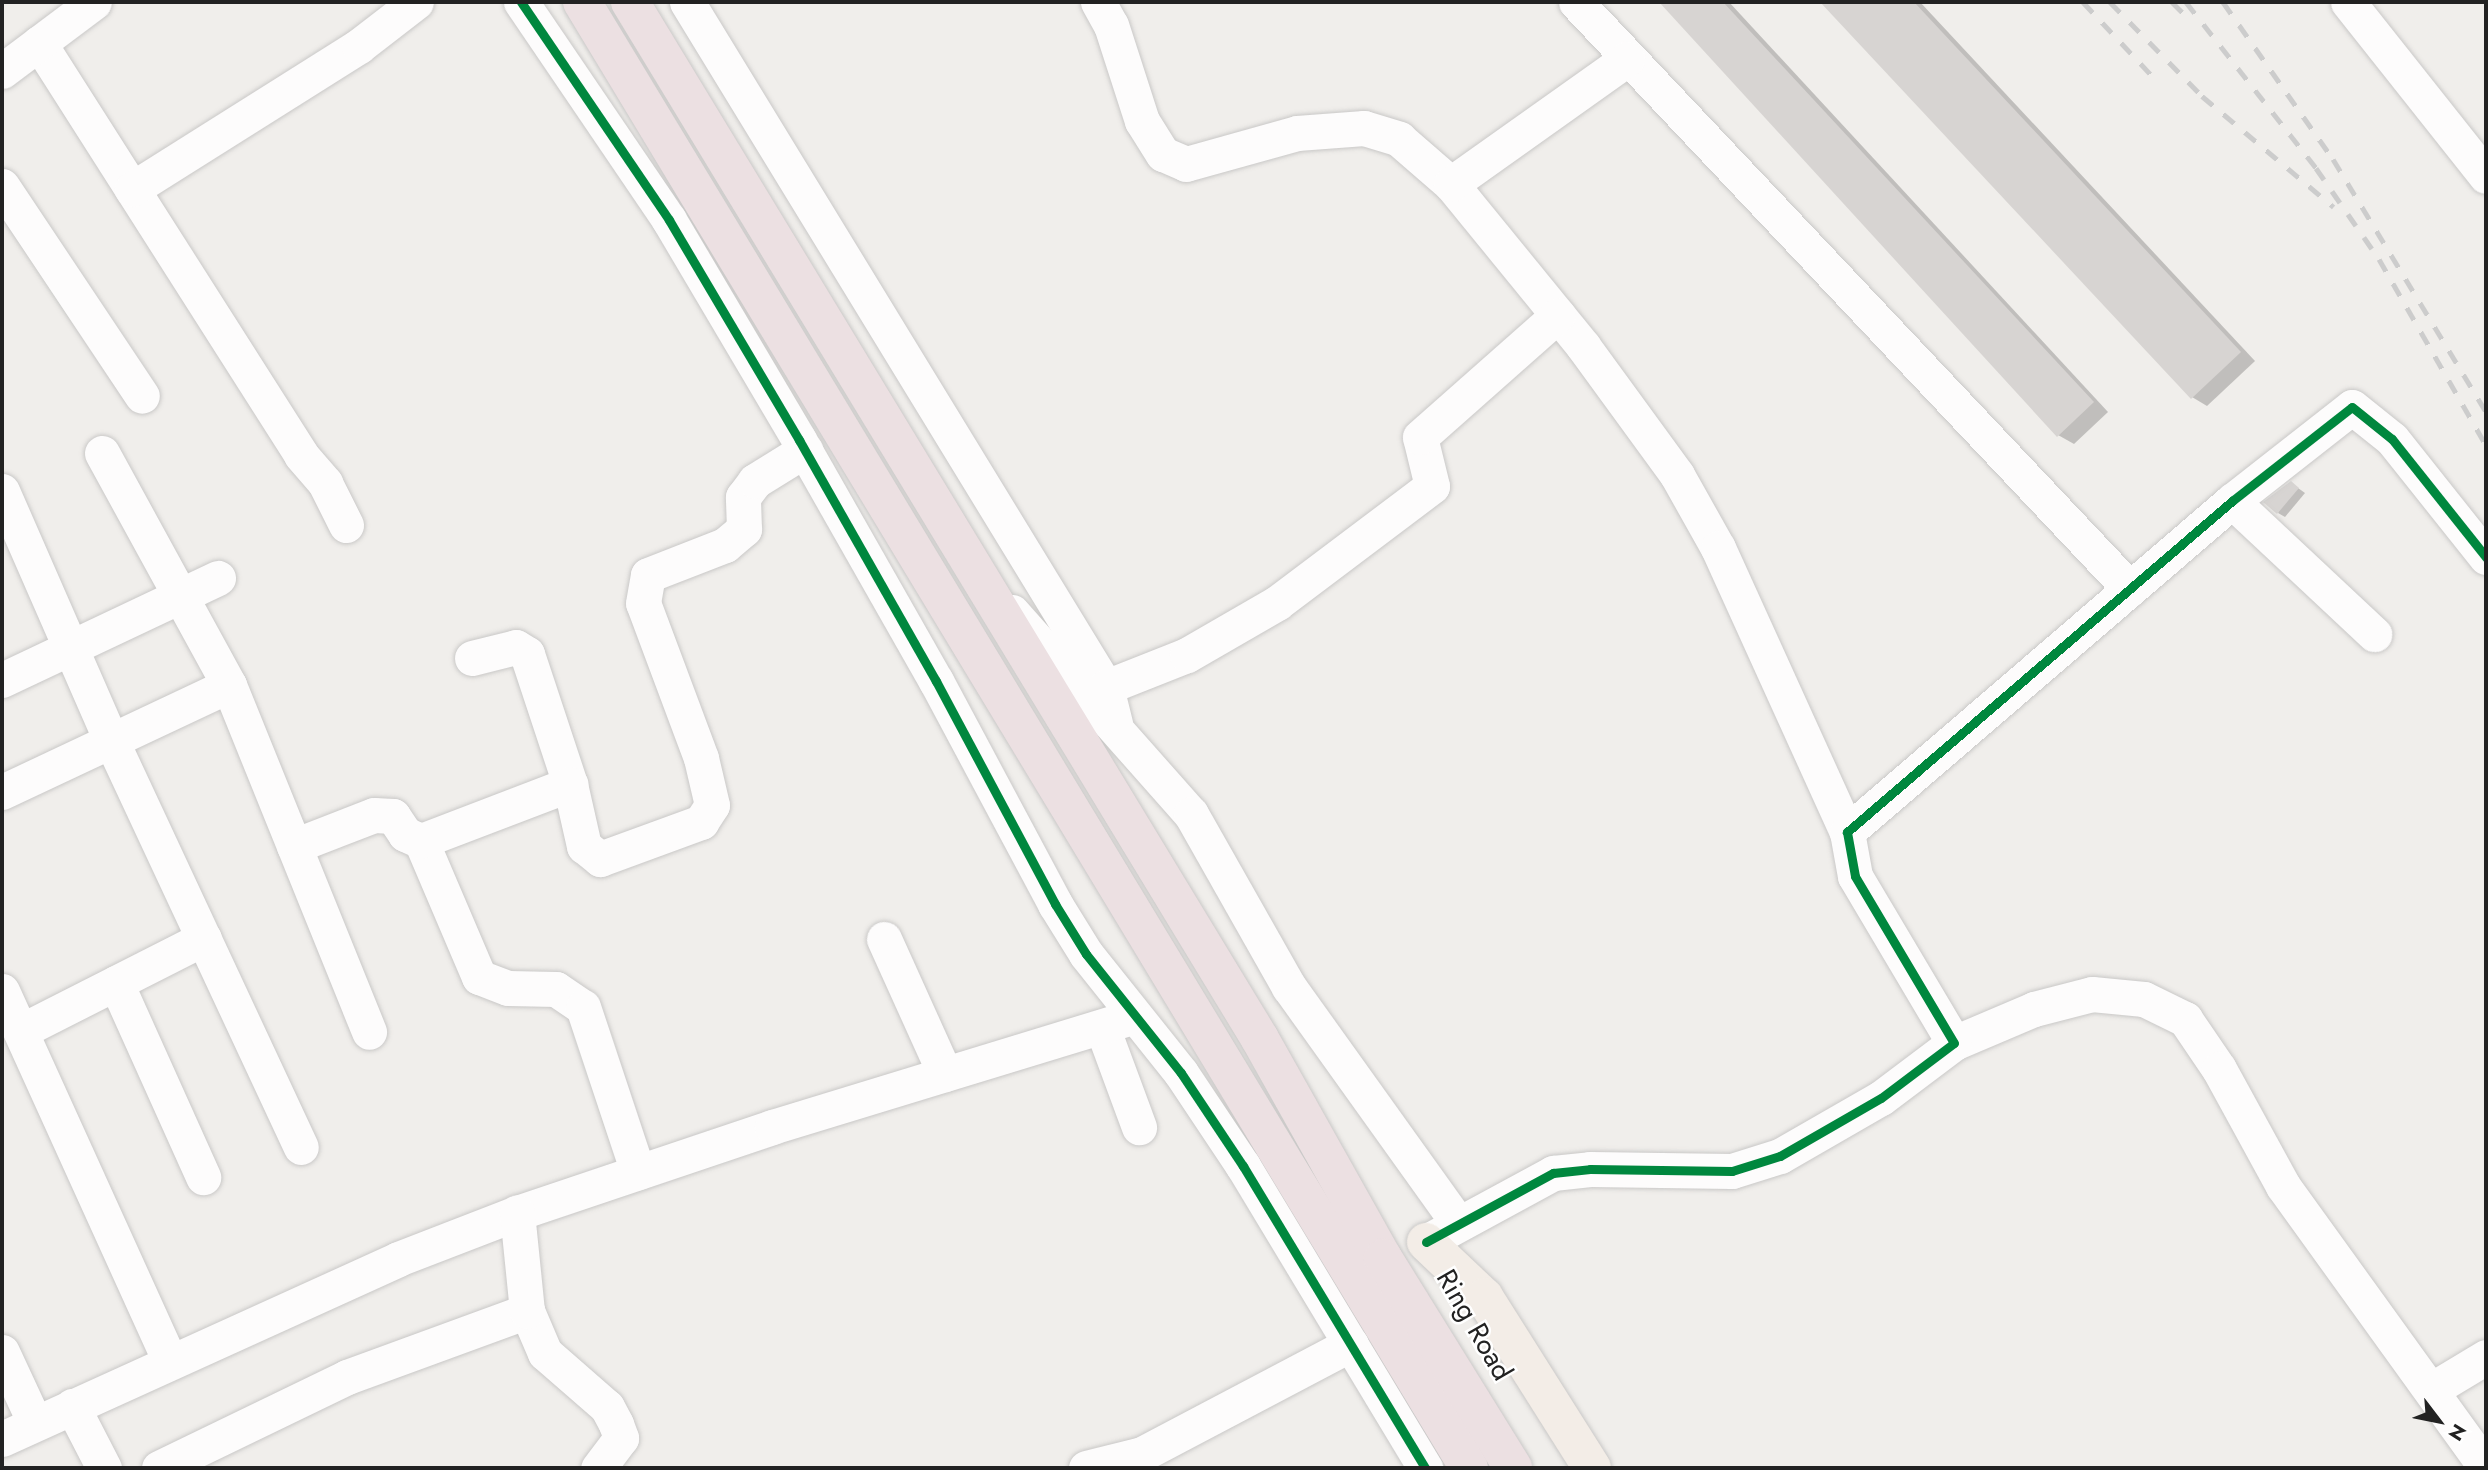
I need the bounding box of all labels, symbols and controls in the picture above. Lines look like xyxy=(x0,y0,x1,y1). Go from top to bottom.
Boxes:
street label: Ring Road xyxy=(1429,1264,1519,1386)
north arrow xyxy=(2404,1386,2474,1456)
text: N xyxy=(2442,1419,2473,1446)

